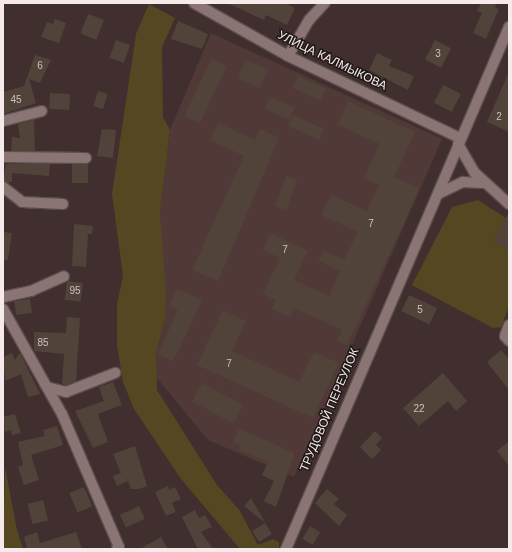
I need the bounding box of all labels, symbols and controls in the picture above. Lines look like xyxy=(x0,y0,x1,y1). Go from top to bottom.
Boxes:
street label: УЛИЦА КАЛМЫКОВА xyxy=(275,28,389,94)
house number: 3 xyxy=(435,48,441,60)
house number: 6 xyxy=(37,60,43,72)
house number: 45 xyxy=(10,94,22,106)
house number: 2 xyxy=(496,111,502,123)
house number: 7 xyxy=(368,218,374,230)
house number: 7 xyxy=(282,244,288,256)
house number: 95 xyxy=(69,285,81,297)
house number: 5 xyxy=(417,304,423,316)
house number: 85 xyxy=(37,337,49,349)
street label: ТРУДОВОЙ ПЕРЕУЛОК xyxy=(297,346,363,474)
house number: 7 xyxy=(226,358,232,370)
house number: 22 xyxy=(413,403,425,415)

